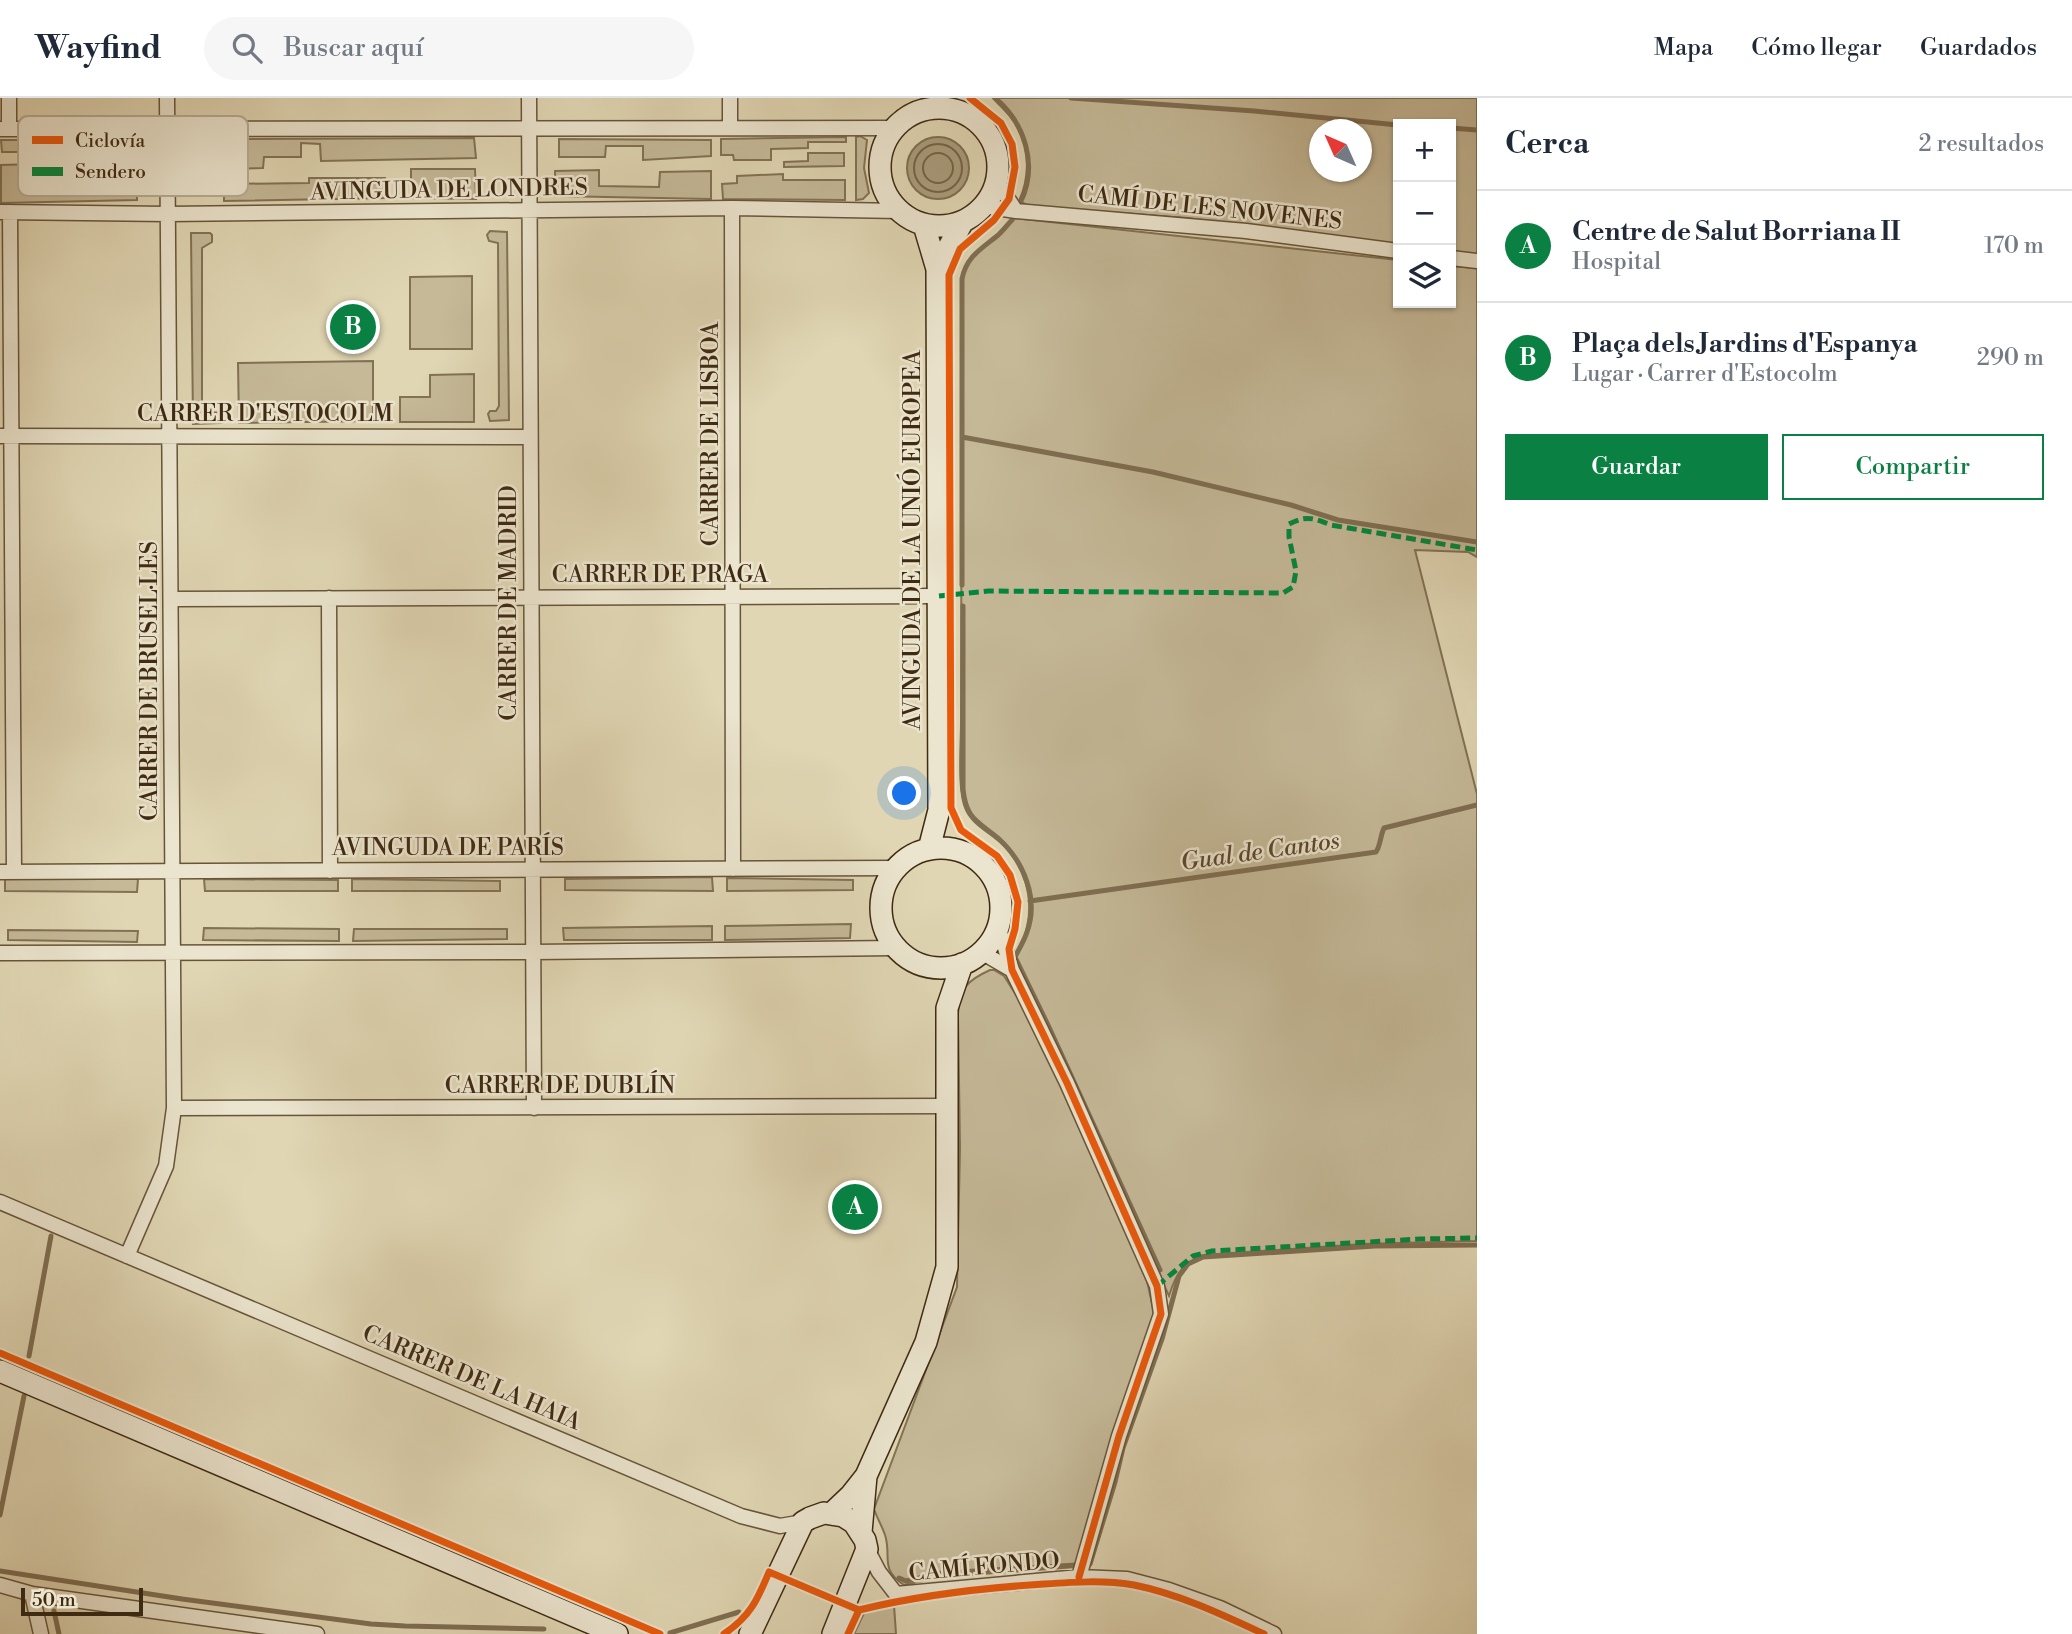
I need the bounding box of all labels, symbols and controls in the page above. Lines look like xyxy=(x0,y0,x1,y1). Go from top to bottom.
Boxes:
search box xyxy=(204,17,694,80)
text: Wayfind xyxy=(35,28,162,69)
icon: search xyxy=(228,29,266,67)
text: Buscar aquí xyxy=(284,32,424,64)
text: Mapa xyxy=(1654,33,1713,63)
text: Cómo llegar xyxy=(1751,33,1882,63)
text: Guardados xyxy=(1920,33,2037,63)
legend xyxy=(18,116,248,196)
north arrow xyxy=(1309,119,1372,182)
map controls xyxy=(1393,119,1456,308)
button: + xyxy=(1393,119,1456,182)
text: Cerca xyxy=(1505,125,1589,163)
text: Ciclovía xyxy=(75,129,145,153)
text: 2 resultados xyxy=(1919,130,2044,158)
text: Sendero xyxy=(75,160,146,184)
street label: AVINGUDA DE LONDRES xyxy=(309,174,588,206)
street label: CAMÍ DE LES NOVENES xyxy=(1076,178,1344,236)
button: − xyxy=(1393,182,1456,245)
text: Centre de Salut Borriana II xyxy=(1572,216,1901,248)
text: A xyxy=(1520,232,1536,260)
text: 170 m xyxy=(1984,232,2044,260)
button: layers xyxy=(1393,245,1456,308)
text: Hospital xyxy=(1572,248,1661,276)
pin: B xyxy=(330,301,376,353)
street label: CARRER DE LISBOA xyxy=(697,320,725,546)
text: Plaça dels Jardins d'Espanya xyxy=(1572,328,1918,360)
text: B xyxy=(1519,344,1537,372)
text: 290 m xyxy=(1977,344,2044,372)
street label: AVINGUDA DE LA UNIÓ EUROPEA xyxy=(896,349,927,731)
text: Lugar · Carrer d'Estocolm xyxy=(1572,360,1838,388)
street label: CARRER D'ESTOCOLM xyxy=(137,400,394,428)
button: Guardar xyxy=(1505,434,1768,500)
button: Compartir xyxy=(1782,434,2044,500)
street label: CARRER DE MADRID xyxy=(495,485,523,721)
street label: CARRER DE BRUSEL·LES xyxy=(136,541,164,821)
street label: CARRER DE PRAGA xyxy=(552,561,770,589)
your location xyxy=(887,776,921,810)
water label: Gual de Cantos xyxy=(1179,826,1341,878)
street label: AVINGUDA DE PARÍS xyxy=(331,832,564,862)
street label: CARRER DE DUBLÍN xyxy=(445,1070,675,1100)
pin: A xyxy=(832,1181,878,1233)
street label: CARRER DE LA HAIA xyxy=(358,1319,586,1437)
street label: CAMÍ FONDO xyxy=(907,1544,1061,1588)
scale bar xyxy=(21,1585,144,1617)
text: 50 m xyxy=(32,1588,76,1612)

